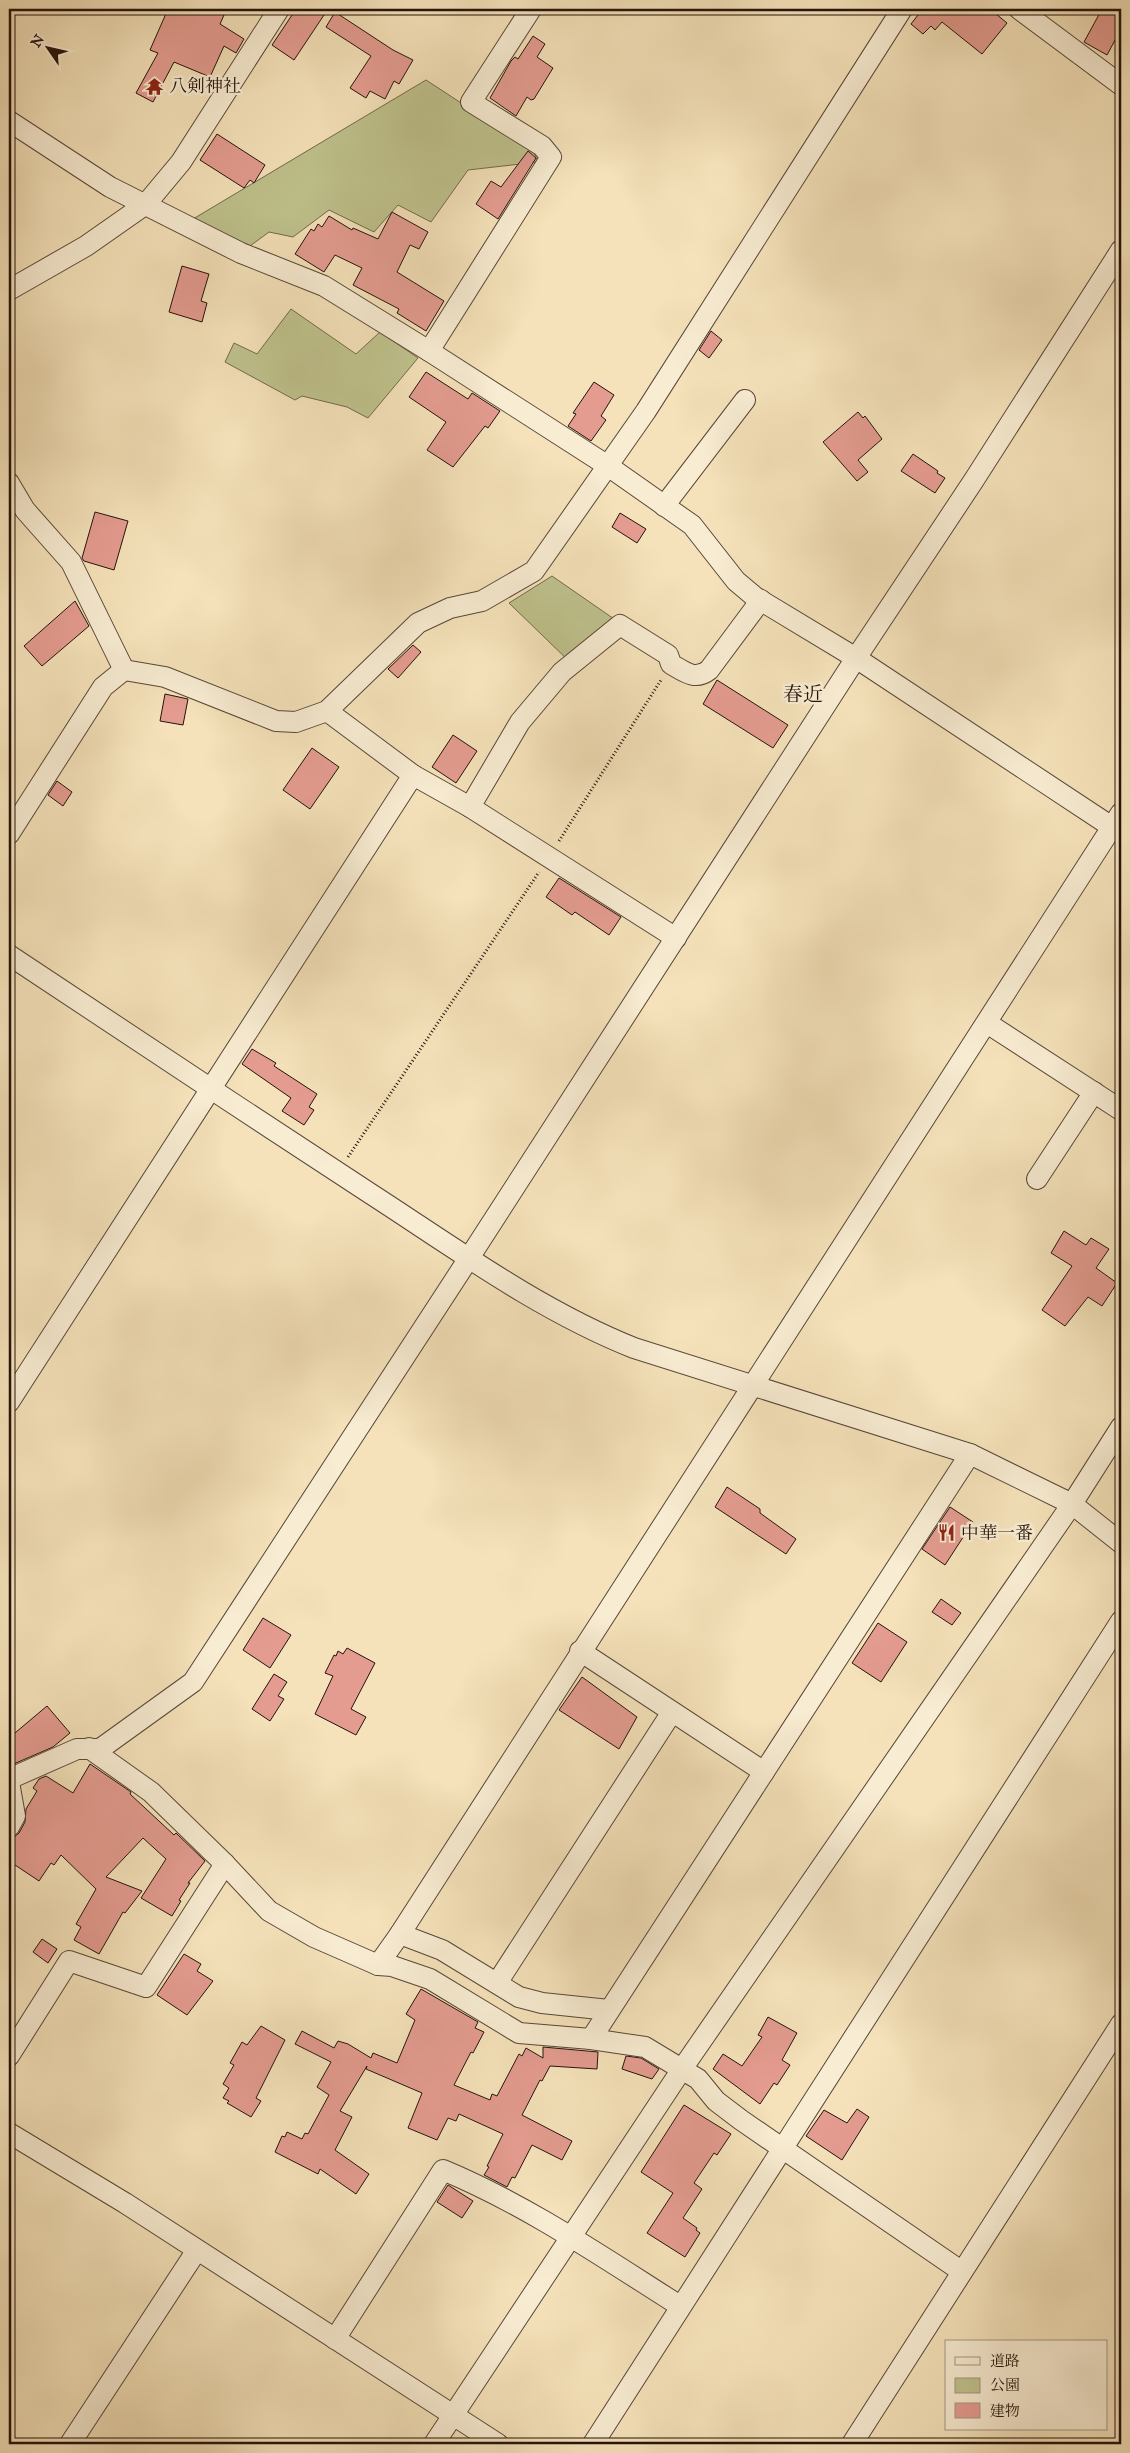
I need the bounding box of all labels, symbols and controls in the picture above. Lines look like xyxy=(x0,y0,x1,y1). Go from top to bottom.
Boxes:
north arrow xyxy=(22,22,72,72)
text: N xyxy=(27,31,48,51)
place label: 八剣神社 xyxy=(169,75,241,97)
temple icon: 八剣神社 xyxy=(145,76,165,96)
district label: 春近 xyxy=(783,682,823,706)
place label: 中華一番 xyxy=(961,1522,1033,1544)
restaurant icon: 中華一番 xyxy=(937,1523,957,1543)
legend xyxy=(945,2340,1108,2430)
text: 道路 xyxy=(990,2352,1020,2370)
text: 公園 xyxy=(990,2376,1020,2394)
text: 建物 xyxy=(990,2402,1020,2420)

